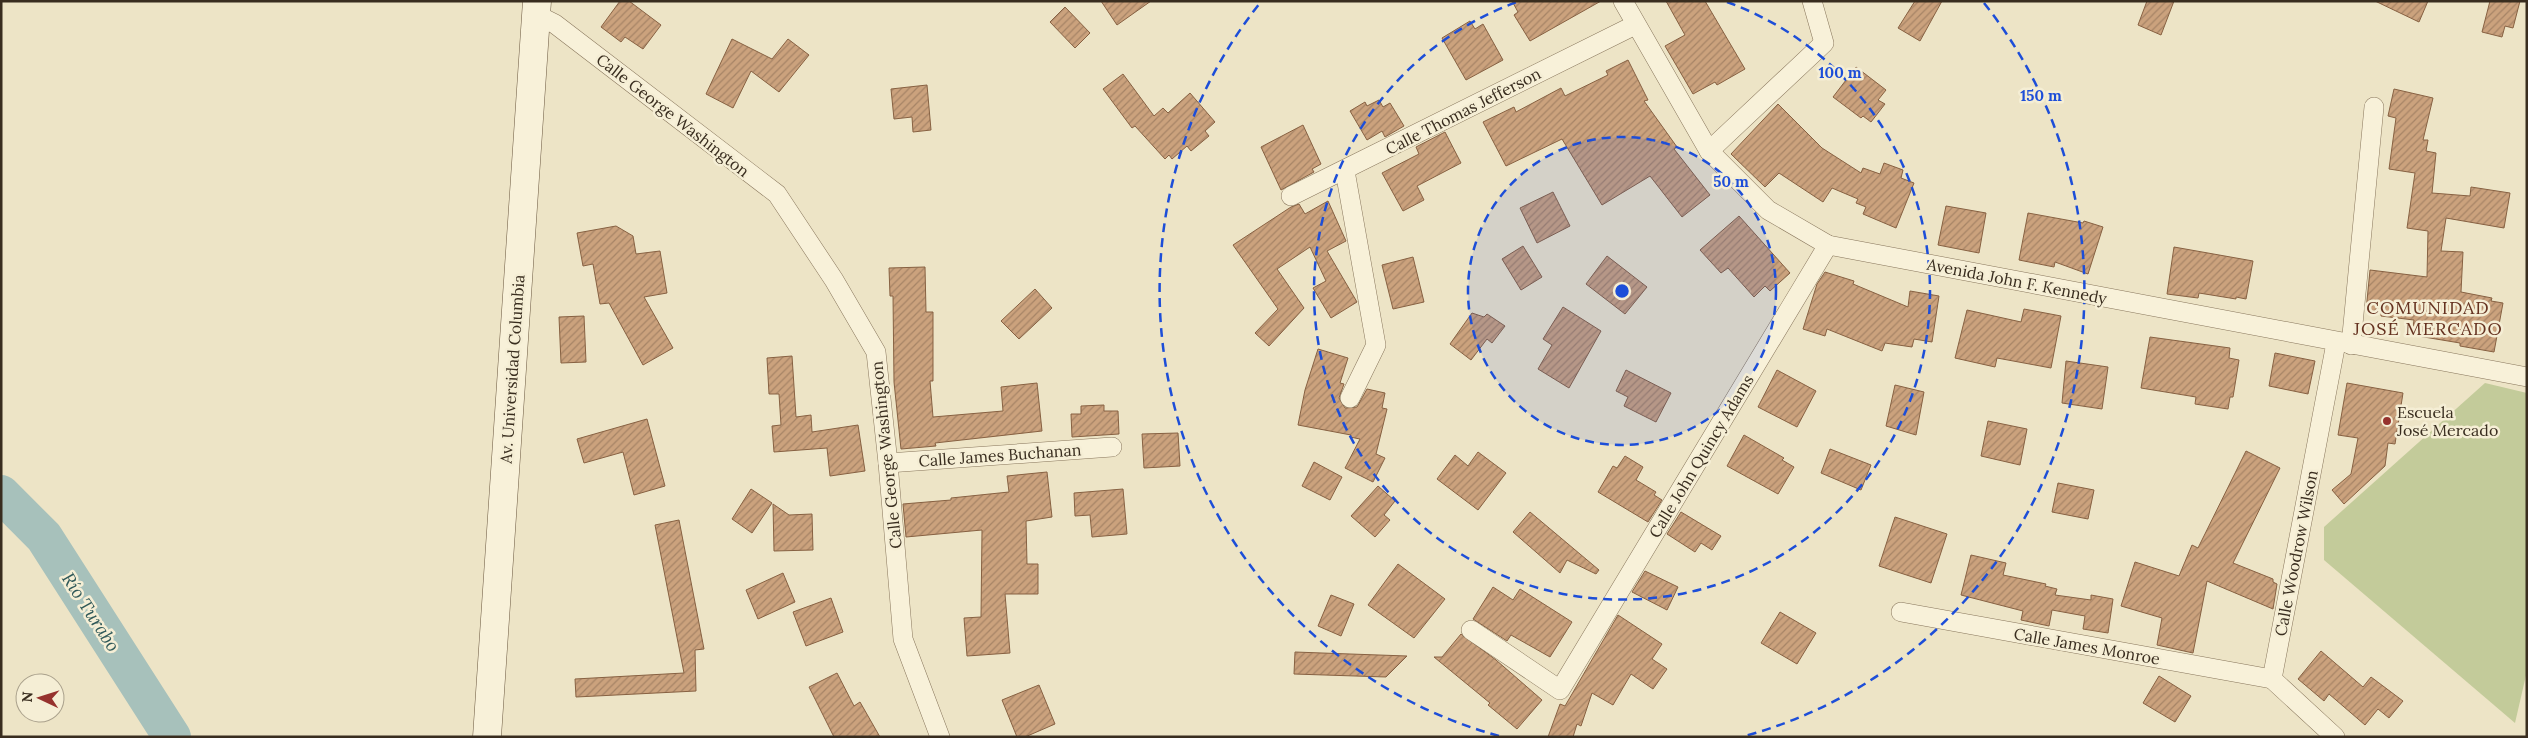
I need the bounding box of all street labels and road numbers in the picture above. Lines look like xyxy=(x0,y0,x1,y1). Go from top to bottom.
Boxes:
street label: Calle George Washington xyxy=(593,49,754,181)
street label: Calle Thomas Jefferson xyxy=(1382,63,1544,159)
street label: Avenida John F. Kennedy xyxy=(1924,254,2109,308)
street label: Av. Universidad Columbia xyxy=(495,274,529,465)
street label: Calle George Washington xyxy=(866,360,906,550)
street label: Calle John Quincy Adams xyxy=(1644,371,1758,541)
street label: Calle James Buchanan xyxy=(918,439,1082,471)
street label: Calle Woodrow Wilson xyxy=(2270,468,2322,638)
street label: Calle James Monroe xyxy=(2012,623,2162,669)

